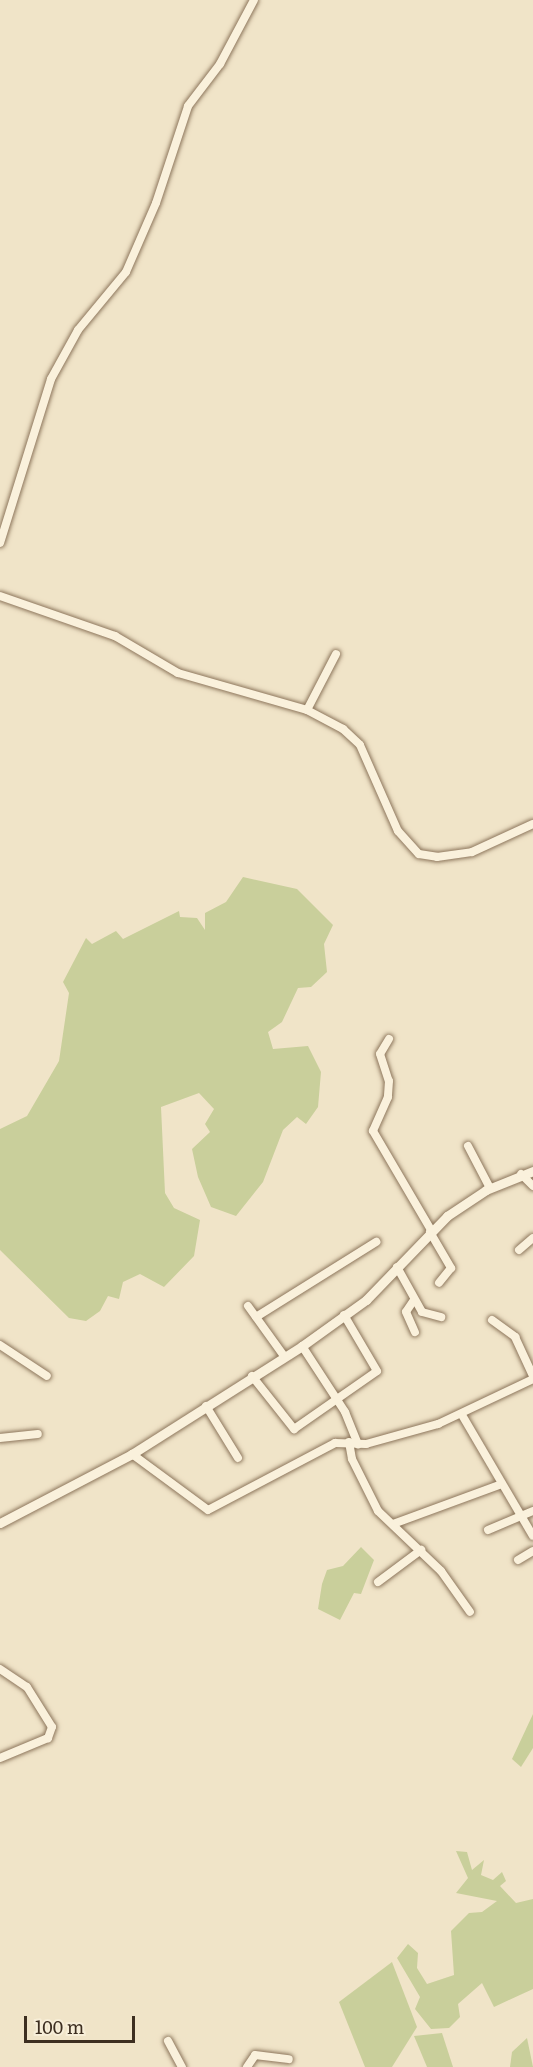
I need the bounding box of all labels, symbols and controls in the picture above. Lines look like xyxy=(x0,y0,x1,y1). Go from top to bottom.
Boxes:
scale bar xyxy=(27,2004,138,2042)
text: 100 m xyxy=(35,2013,84,2040)

